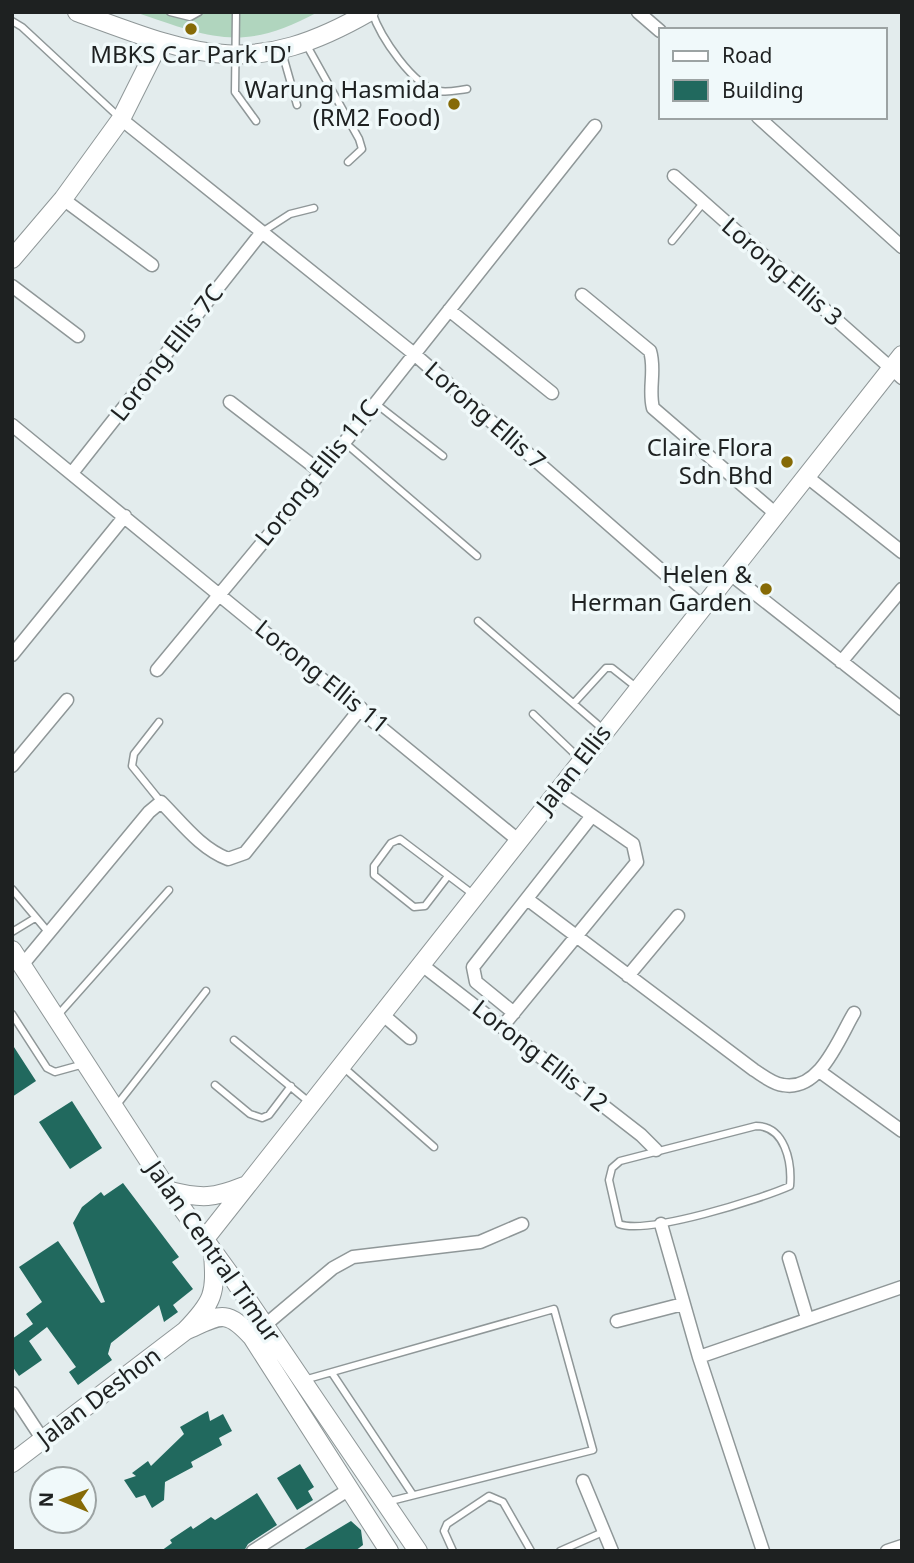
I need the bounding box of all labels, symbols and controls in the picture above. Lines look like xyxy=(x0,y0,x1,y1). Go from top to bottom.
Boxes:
marker: MBKS Car Park 'D' xyxy=(183,21,199,37)
legend xyxy=(659,28,886,119)
place label: MBKS Car Park 'D' xyxy=(90,37,292,70)
text: Road xyxy=(722,41,772,69)
place label: Warung Hasmida (RM2 Food) xyxy=(245,72,440,133)
text: Building xyxy=(722,76,804,104)
marker: Warung Hasmida (RM2 Food) xyxy=(446,96,462,112)
street label: Lorong Ellis 3 xyxy=(715,209,851,333)
street label: Lorong Ellis 7C xyxy=(102,277,230,427)
street label: Lorong Ellis 7 xyxy=(418,353,554,477)
street label: Lorong Ellis 11C xyxy=(247,392,385,552)
place label: Claire Flora Sdn Bhd xyxy=(647,430,773,491)
marker: Claire Flora Sdn Bhd xyxy=(779,454,795,470)
place label: Helen & Herman Garden xyxy=(570,557,752,618)
marker: Helen & Herman Garden xyxy=(758,581,774,597)
street label: Lorong Ellis 11 xyxy=(249,611,397,740)
street label: Jalan Ellis xyxy=(527,717,618,821)
street label: Lorong Ellis 12 xyxy=(466,991,616,1118)
street label: Jalan Central Timur xyxy=(138,1152,289,1349)
street label: Jalan Deshon xyxy=(28,1338,167,1455)
north arrow xyxy=(28,1465,98,1535)
text: N xyxy=(33,1492,59,1508)

